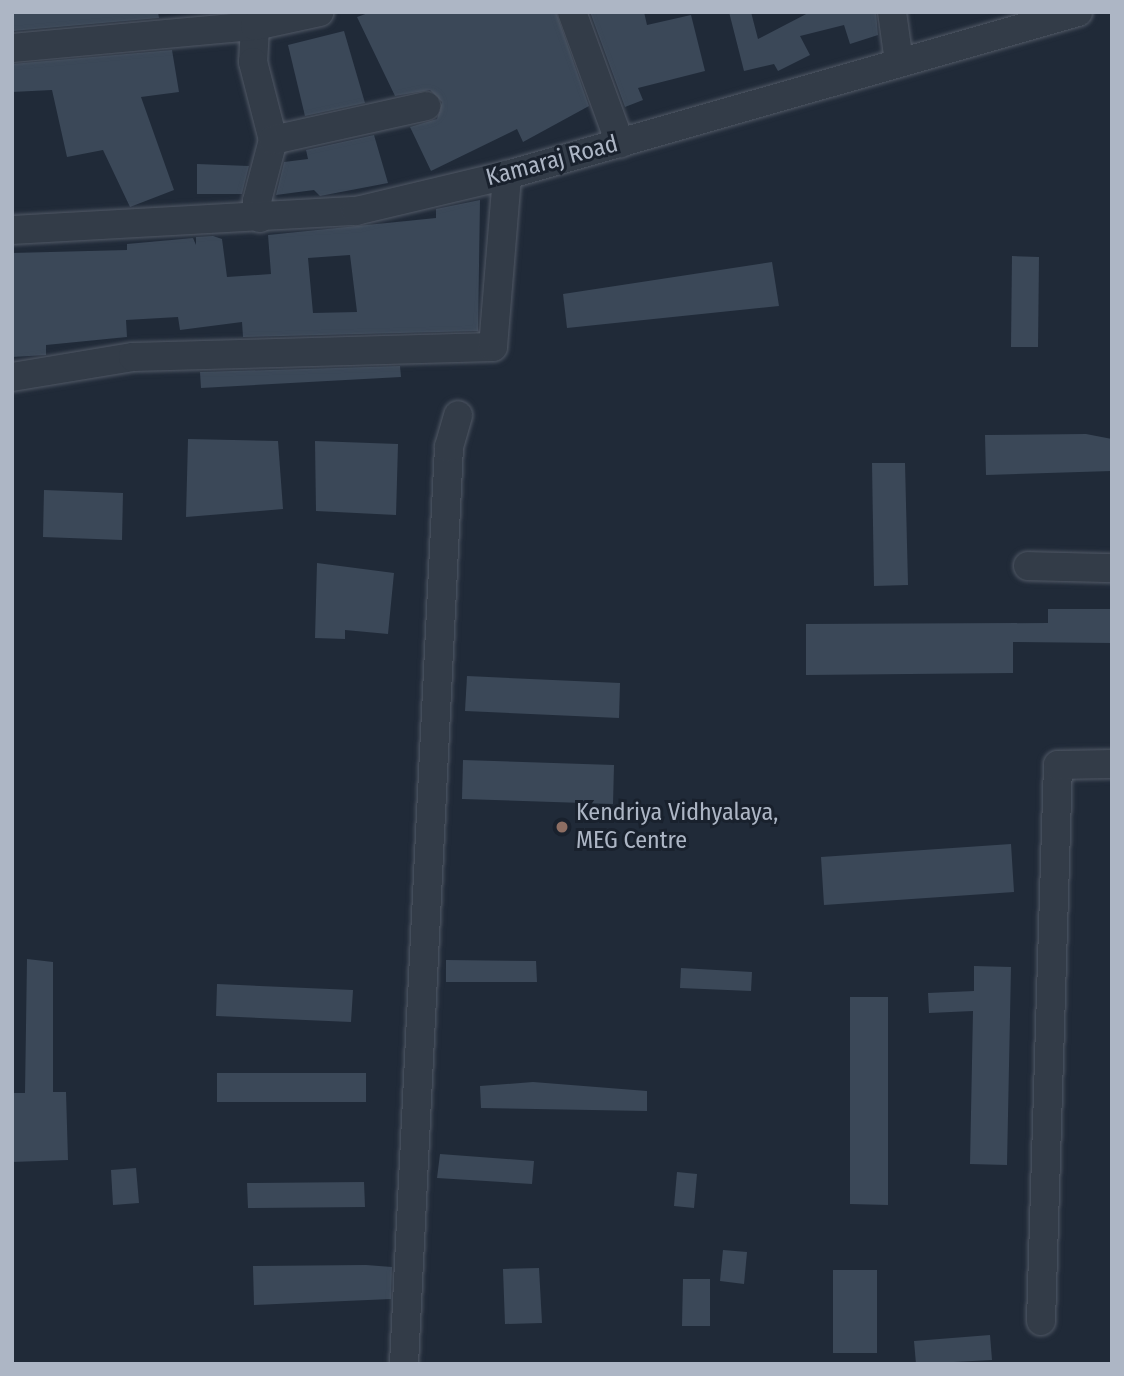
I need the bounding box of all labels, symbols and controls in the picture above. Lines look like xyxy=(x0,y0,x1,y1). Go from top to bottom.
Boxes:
street label: Kamaraj Road xyxy=(483,130,621,192)
place label: Kendriya Vidhyalaya, MEG Centre xyxy=(576,799,778,855)
marker: Kendriya Vidhyalaya, MEG Centre xyxy=(554,819,570,835)

